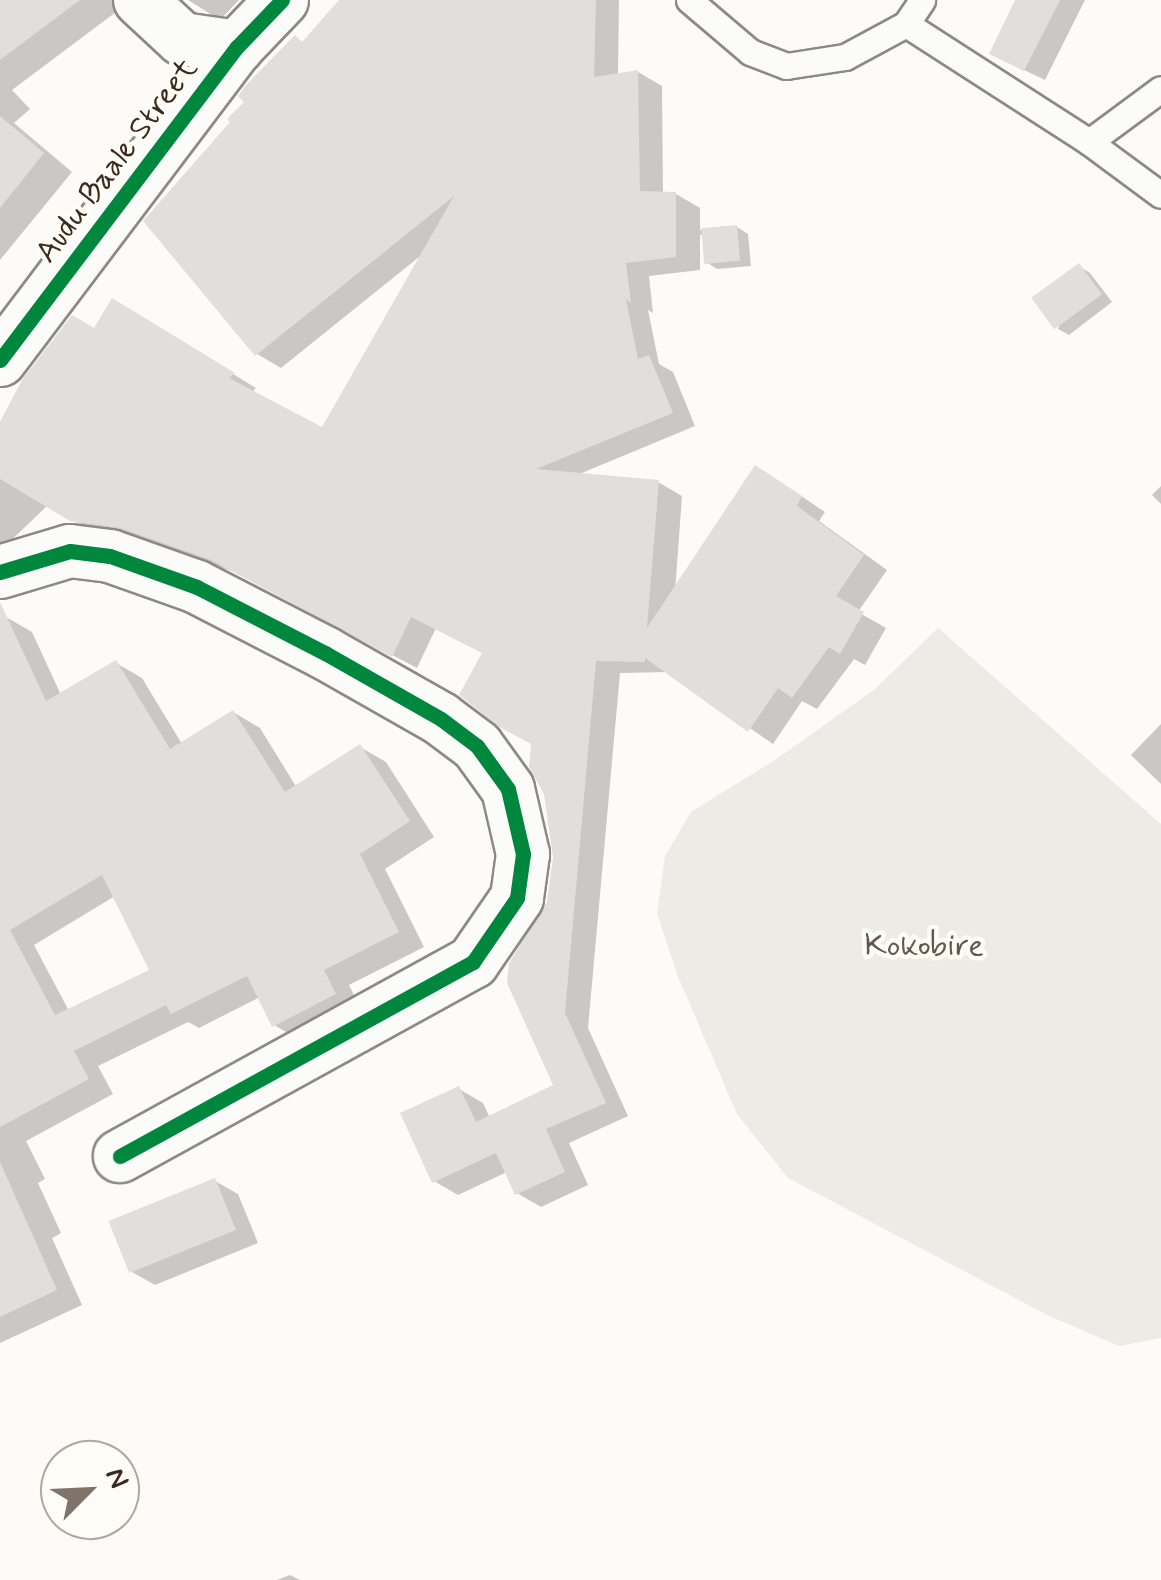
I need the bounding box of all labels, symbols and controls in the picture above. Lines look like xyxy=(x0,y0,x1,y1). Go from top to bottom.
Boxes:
street label: Audu Baale Street xyxy=(27,50,207,272)
park label: Kokobire xyxy=(864,927,984,965)
north arrow xyxy=(40,1440,140,1540)
text: N xyxy=(95,1462,137,1494)

